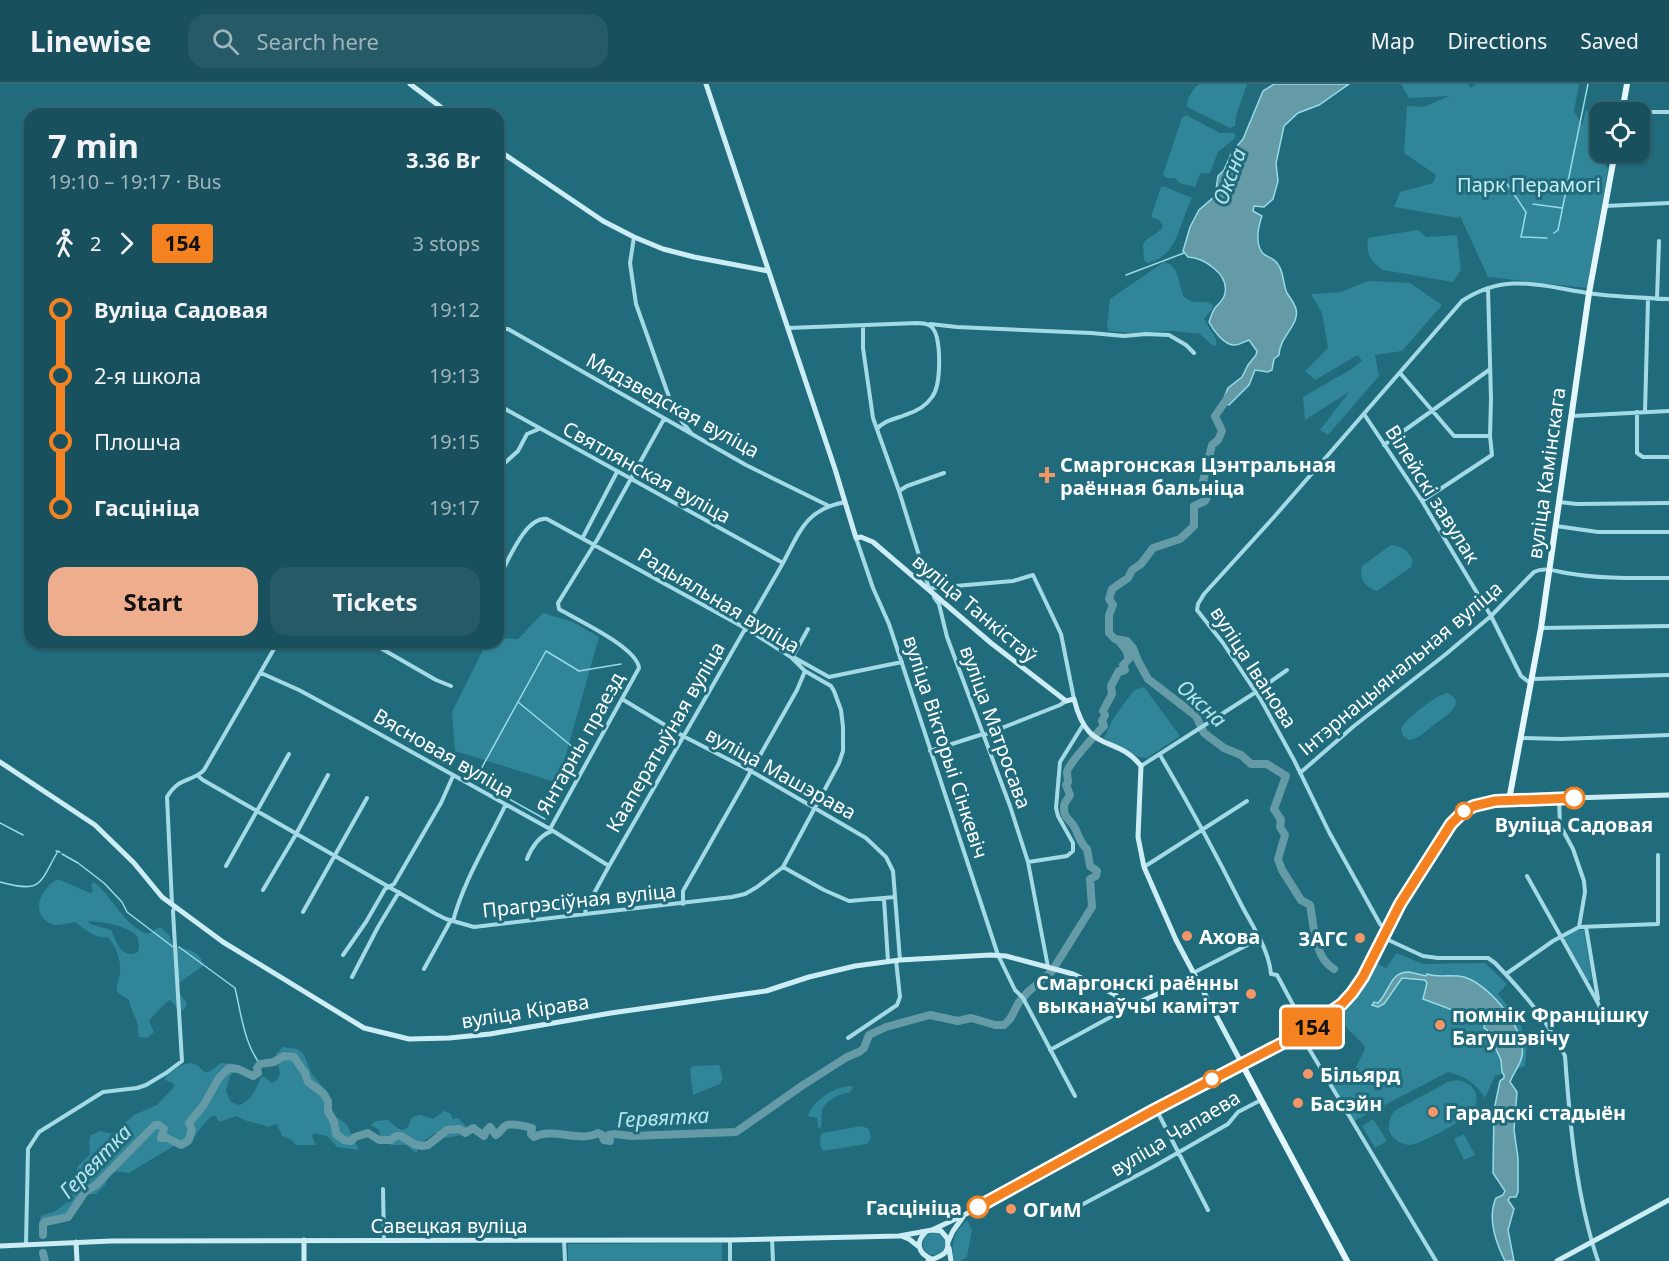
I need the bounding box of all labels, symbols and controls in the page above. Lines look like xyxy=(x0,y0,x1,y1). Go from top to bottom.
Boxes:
search box xyxy=(188,14,608,68)
text: Linewise xyxy=(30,22,152,60)
icon: search xyxy=(209,25,242,58)
text: Search here xyxy=(257,26,379,56)
text: Map xyxy=(1371,27,1415,55)
text: Directions xyxy=(1448,27,1547,55)
text: Saved xyxy=(1580,27,1639,55)
map controls xyxy=(1590,102,1650,162)
button: locate xyxy=(1590,102,1650,162)
text: 7 min xyxy=(48,123,139,168)
text: 3.36 Br xyxy=(406,144,480,174)
water label: Оксна xyxy=(1206,144,1252,208)
text: 19:10 – 19:17 · Bus xyxy=(48,168,221,195)
park label: Парк Перамогі xyxy=(1457,171,1601,198)
icon: walk xyxy=(48,227,81,260)
icon: forward xyxy=(110,227,143,260)
text: 154 xyxy=(164,229,201,257)
text: 2 xyxy=(90,230,101,257)
text: 3 stops xyxy=(413,230,480,257)
text: Вуліца Садовая xyxy=(94,294,268,324)
text: 19:12 xyxy=(429,296,480,323)
street label: Мядзведская вуліца xyxy=(581,346,765,464)
text: 2-я школа xyxy=(94,360,201,390)
text: 19:13 xyxy=(429,362,480,389)
street label: вуліца Камінскага xyxy=(1521,385,1571,561)
street label: Святлянская вуліца xyxy=(558,415,736,529)
street label: Вілейскі завулак xyxy=(1379,420,1487,569)
text: Плошча xyxy=(94,426,181,456)
text: 19:15 xyxy=(429,428,480,455)
place label: Смаргонская Цэнтральная раённая бальніца xyxy=(1060,451,1336,501)
marker: Смаргонская Цэнтральная раённая бальніца xyxy=(1038,466,1056,484)
text: Гасцініца xyxy=(94,492,200,522)
text: 19:17 xyxy=(429,494,480,521)
street label: Радыяльная вуліца xyxy=(633,541,805,659)
street label: вуліца Танкістаў xyxy=(907,548,1044,669)
button: Start xyxy=(48,567,258,636)
button: Tickets xyxy=(270,567,480,636)
street label: Інтэрнацыянальная вуліца xyxy=(1292,575,1508,761)
street label: вуліца Іванова xyxy=(1204,601,1304,733)
street label: вуліца Вікторыі Сінкевіч xyxy=(897,632,995,862)
street label: Кааператыўная вуліца xyxy=(599,637,731,837)
street label: вуліца Матросава xyxy=(954,642,1038,812)
street label: Янтарны праезд xyxy=(530,667,630,819)
water label: Оксна xyxy=(1171,673,1233,733)
street label: Вясновая вуліца xyxy=(369,702,519,804)
street label: вуліца Машэрава xyxy=(701,720,861,826)
marker: Вуліца Садовая xyxy=(1563,787,1585,809)
unlabelled marker xyxy=(1455,802,1473,820)
place label: Вуліца Садовая xyxy=(1495,811,1653,838)
street label: Прагрэсіўная вуліца xyxy=(481,876,677,924)
place label: Ахова xyxy=(1199,923,1260,950)
place label: ЗАГС xyxy=(1299,925,1348,952)
marker: Ахова xyxy=(1180,929,1194,943)
marker: ЗАГС xyxy=(1353,931,1367,945)
place label: Смаргонскі раённы выканаўчы камітэт xyxy=(1036,969,1239,1019)
marker: Смаргонскі раённы выканаўчы камітэт xyxy=(1244,987,1258,1001)
street label: вуліца Кірава xyxy=(459,988,591,1034)
place label: помнік Францішку Багушэвічу xyxy=(1452,1001,1649,1051)
line badge: 154 xyxy=(1278,1008,1346,1046)
text: 154 xyxy=(1294,1013,1330,1041)
marker: помнік Францішку Багушэвічу xyxy=(1433,1018,1447,1032)
place label: Більярд xyxy=(1320,1061,1401,1088)
marker: Більярд xyxy=(1301,1067,1315,1081)
unlabelled marker xyxy=(1203,1070,1221,1088)
street label: вуліца Чапаева xyxy=(1105,1084,1245,1182)
place label: Басэйн xyxy=(1310,1090,1382,1117)
marker: Басэйн xyxy=(1291,1096,1305,1110)
place label: Гарадскі стадыён xyxy=(1445,1099,1626,1126)
water label: Гервятка xyxy=(616,1101,710,1133)
marker: Гарадскі стадыён xyxy=(1426,1105,1440,1119)
water label: Гервятка xyxy=(53,1118,137,1204)
place label: Гасцініца xyxy=(866,1194,962,1221)
marker: Гасцініца xyxy=(967,1196,989,1218)
place label: ОГиМ xyxy=(1023,1196,1082,1223)
marker: ОГиМ xyxy=(1004,1202,1018,1216)
street label: Савецкая вуліца xyxy=(370,1212,528,1239)

